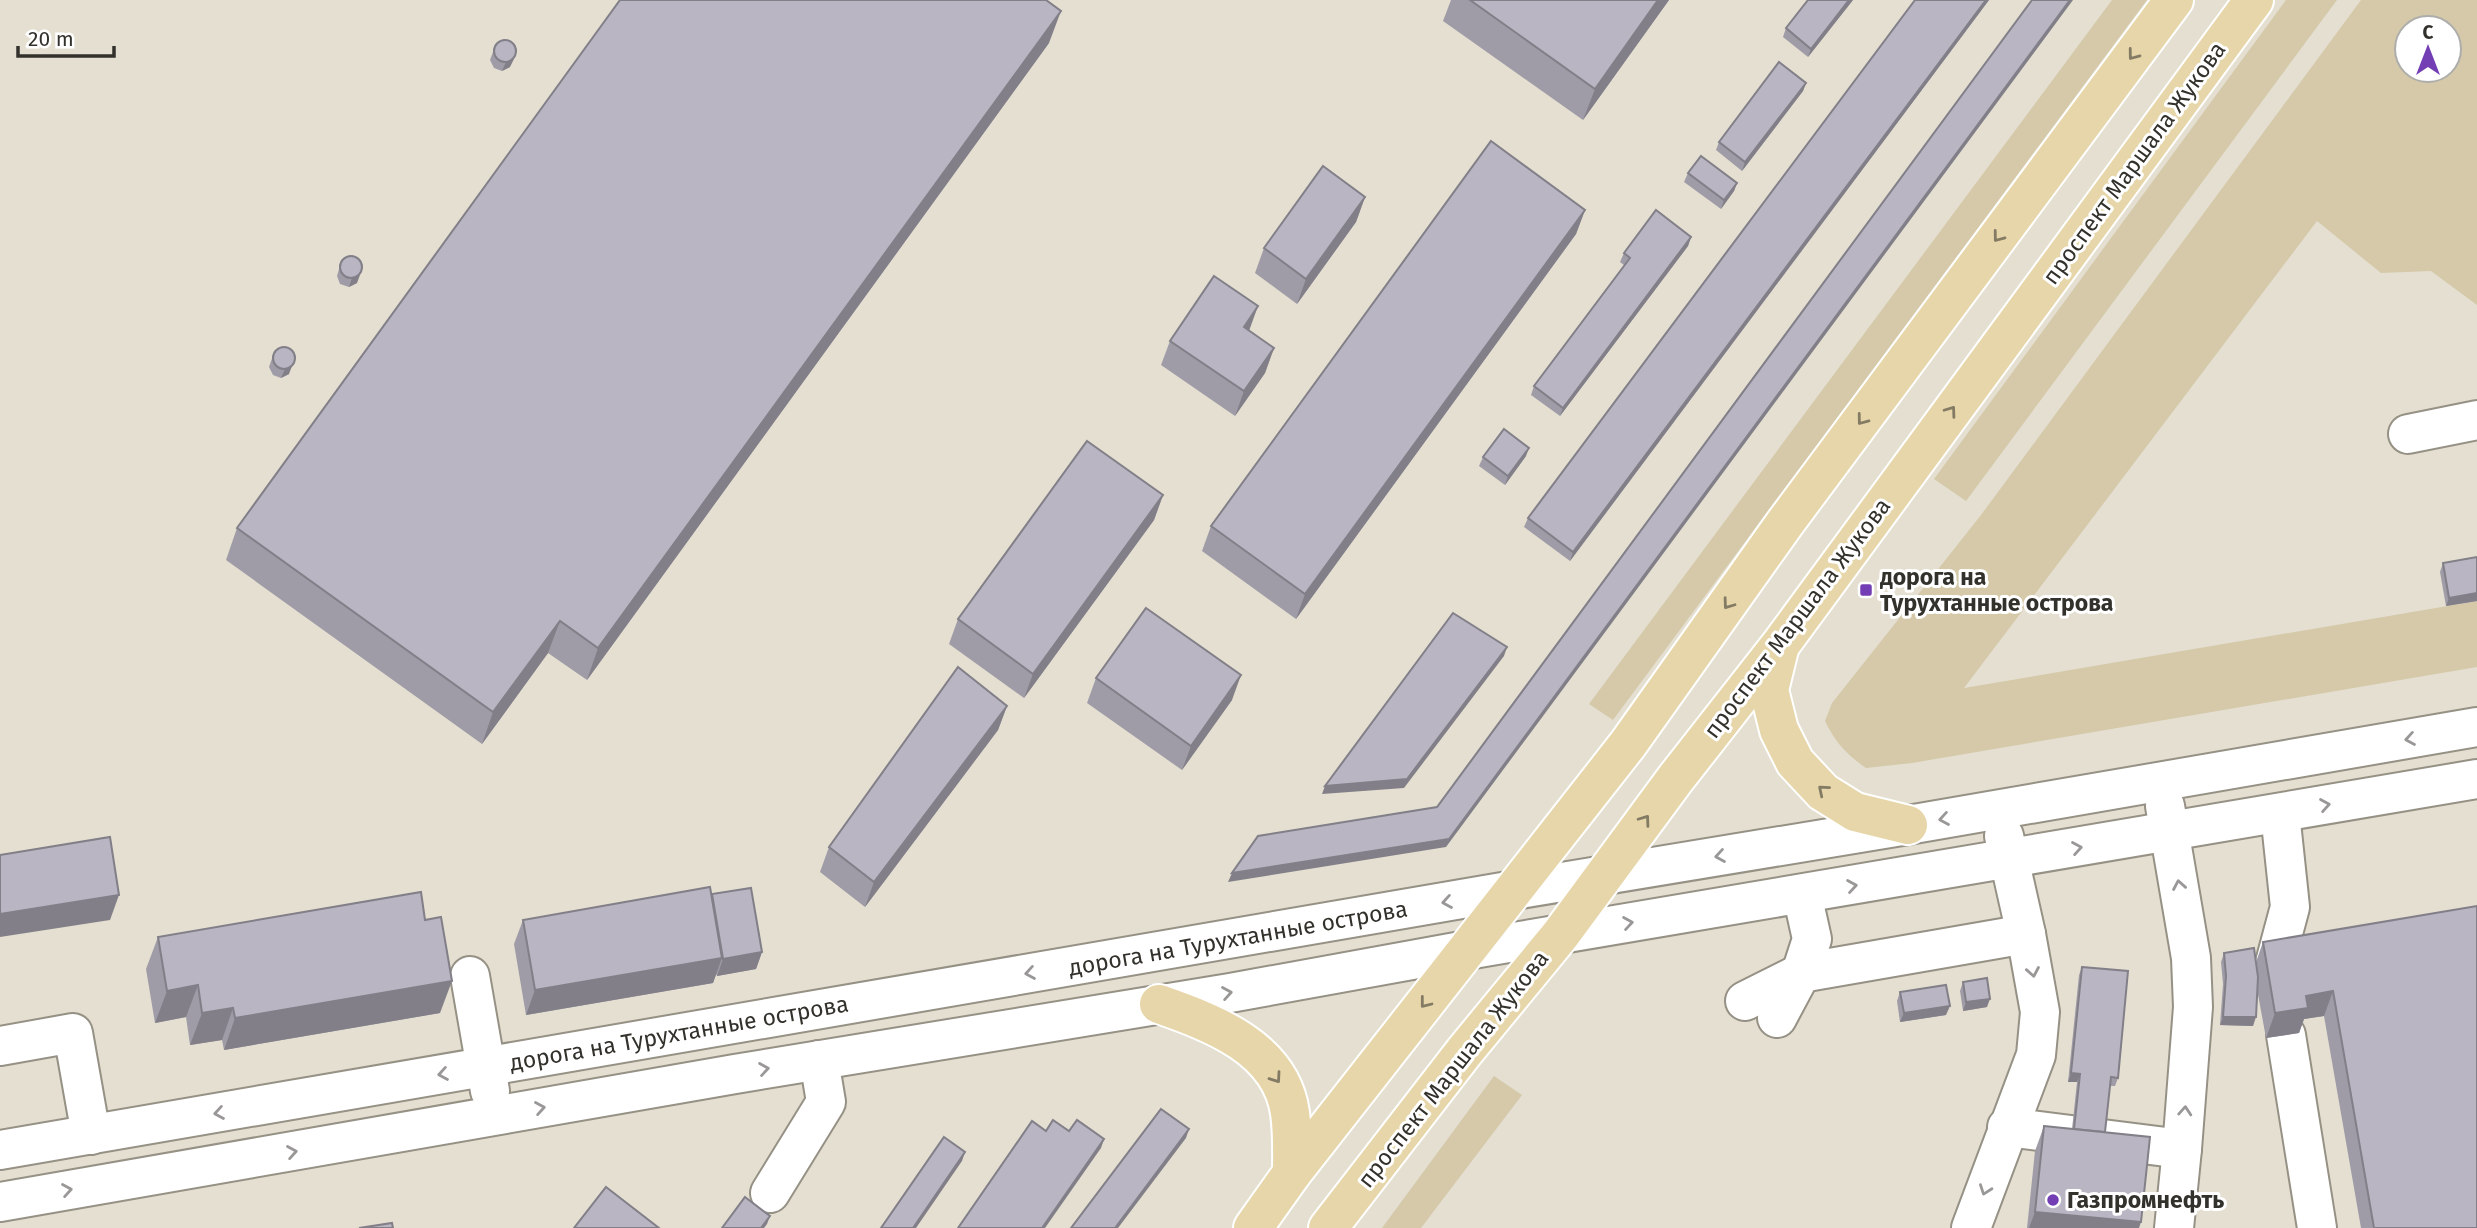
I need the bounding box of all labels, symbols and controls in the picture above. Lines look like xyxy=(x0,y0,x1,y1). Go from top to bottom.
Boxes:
scale bar xyxy=(18,14,114,58)
north arrow xyxy=(2393,14,2463,84)
text: С xyxy=(2423,21,2434,44)
text: 20 m xyxy=(28,26,74,52)
street label: проспект Маршала Жукова xyxy=(2036,36,2232,290)
one-way arrow xyxy=(2129,47,2141,60)
one-way arrow xyxy=(1993,230,2006,242)
one-way arrow xyxy=(1943,406,1955,419)
one-way arrow xyxy=(1858,412,1870,425)
street label: проспект Маршала Жукова xyxy=(1698,492,1896,744)
place label: дорога на Турухтанные острова xyxy=(1880,563,2113,617)
marker: дорога на Турухтанные острова xyxy=(1858,582,1874,598)
one-way arrow xyxy=(1724,596,1736,609)
one-way arrow xyxy=(2404,730,2416,745)
one-way arrow xyxy=(1819,786,1831,799)
one-way arrow xyxy=(2319,798,2331,813)
one-way arrow xyxy=(1938,811,1950,826)
one-way arrow xyxy=(1637,815,1649,828)
one-way arrow xyxy=(2071,841,2083,856)
one-way arrow xyxy=(1714,848,1726,863)
one-way arrow xyxy=(1846,879,1858,894)
one-way arrow xyxy=(2172,879,2187,891)
street label: дорога на Турухтанные острова xyxy=(1066,894,1410,982)
one-way arrow xyxy=(1441,894,1453,909)
one-way arrow xyxy=(1622,916,1634,931)
street label: проспект Маршала Жукова xyxy=(1352,945,1554,1193)
one-way arrow xyxy=(1024,965,1036,980)
one-way arrow xyxy=(2025,966,2040,978)
one-way arrow xyxy=(1221,986,1233,1001)
street label: дорога на Турухтанные острова xyxy=(507,989,851,1077)
one-way arrow xyxy=(1421,996,1434,1008)
one-way arrow xyxy=(758,1062,770,1077)
one-way arrow xyxy=(437,1066,449,1081)
one-way arrow xyxy=(1268,1070,1280,1083)
one-way arrow xyxy=(534,1102,546,1117)
one-way arrow xyxy=(213,1105,225,1120)
one-way arrow xyxy=(2177,1106,2192,1117)
one-way arrow xyxy=(286,1145,297,1160)
one-way arrow xyxy=(61,1183,73,1198)
one-way arrow xyxy=(1979,1183,1993,1195)
place label: Газпромнефть xyxy=(2067,1186,2224,1214)
marker: Газпромнефть xyxy=(2045,1192,2061,1208)

